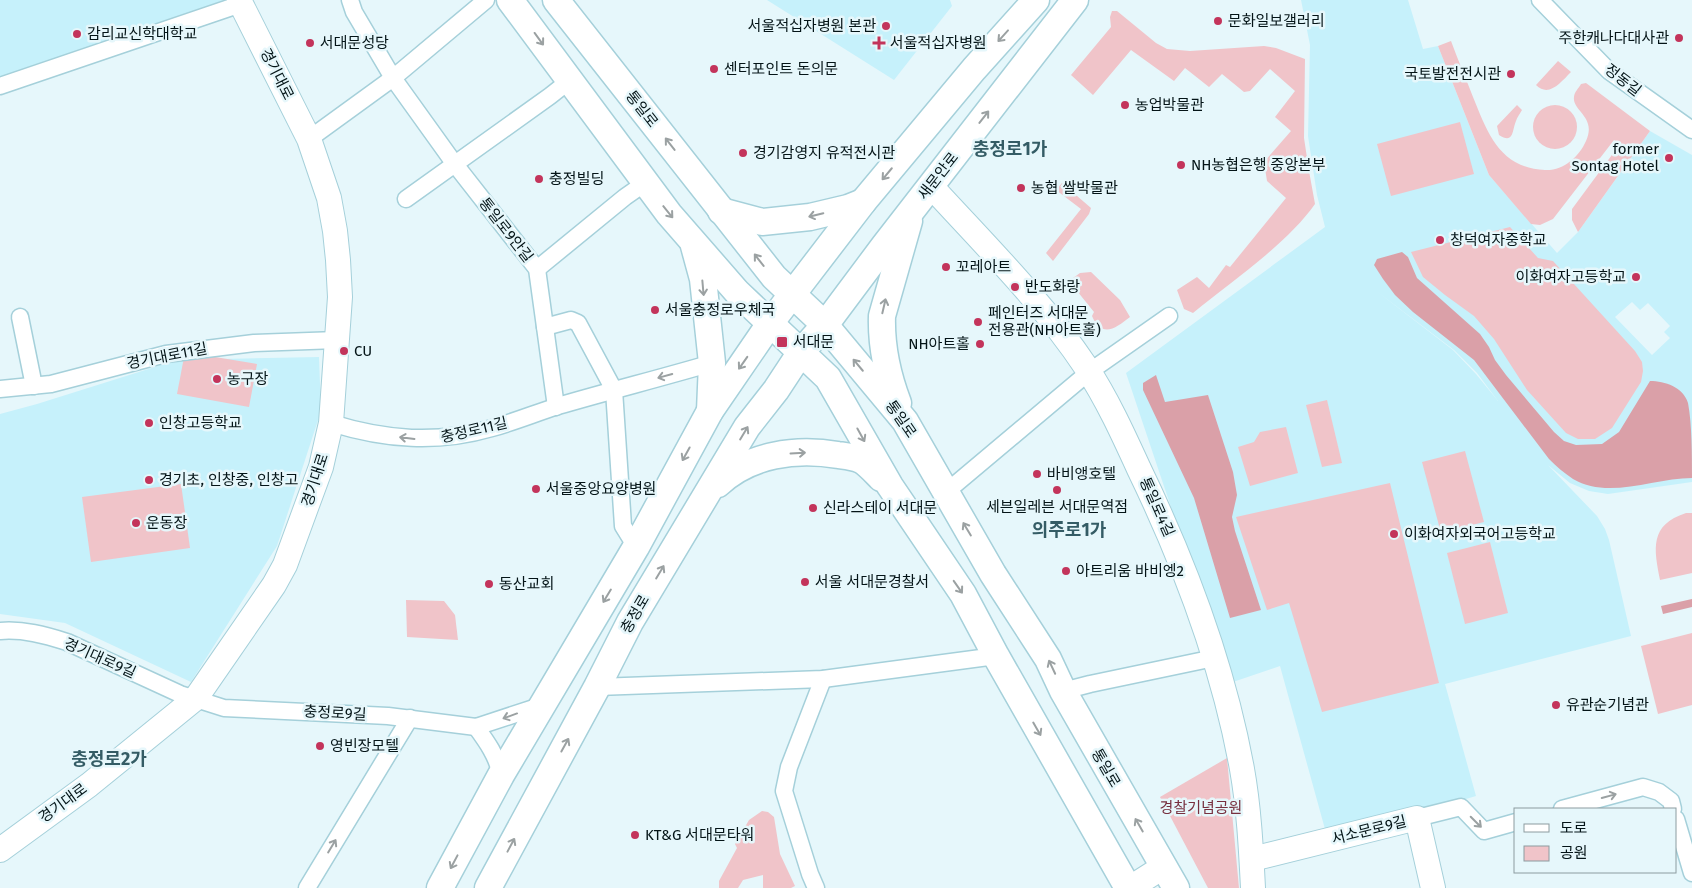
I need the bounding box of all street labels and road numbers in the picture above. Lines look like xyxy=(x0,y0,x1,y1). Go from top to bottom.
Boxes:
street label: 경기대로 xyxy=(256,45,298,103)
street label: 정동길 xyxy=(1601,60,1645,100)
street label: 통일로 xyxy=(622,87,662,131)
street label: 새문안로 xyxy=(914,149,962,203)
street label: 통일로9안길 xyxy=(475,194,537,266)
street label: 경기대로11길 xyxy=(125,339,209,373)
street label: 통일로 xyxy=(882,397,920,441)
street label: 충정로11길 xyxy=(439,414,509,446)
street label: 경기대로 xyxy=(298,451,332,509)
street label: 통일로4길 xyxy=(1136,474,1178,540)
street label: 충정로 xyxy=(617,592,653,636)
street label: 경기대로9길 xyxy=(61,634,139,682)
street label: 충정로9길 xyxy=(303,702,367,724)
street label: 통일로 xyxy=(1088,746,1124,790)
street label: 경기대로 xyxy=(35,779,91,827)
street label: 서소문로9길 xyxy=(1330,812,1408,848)

